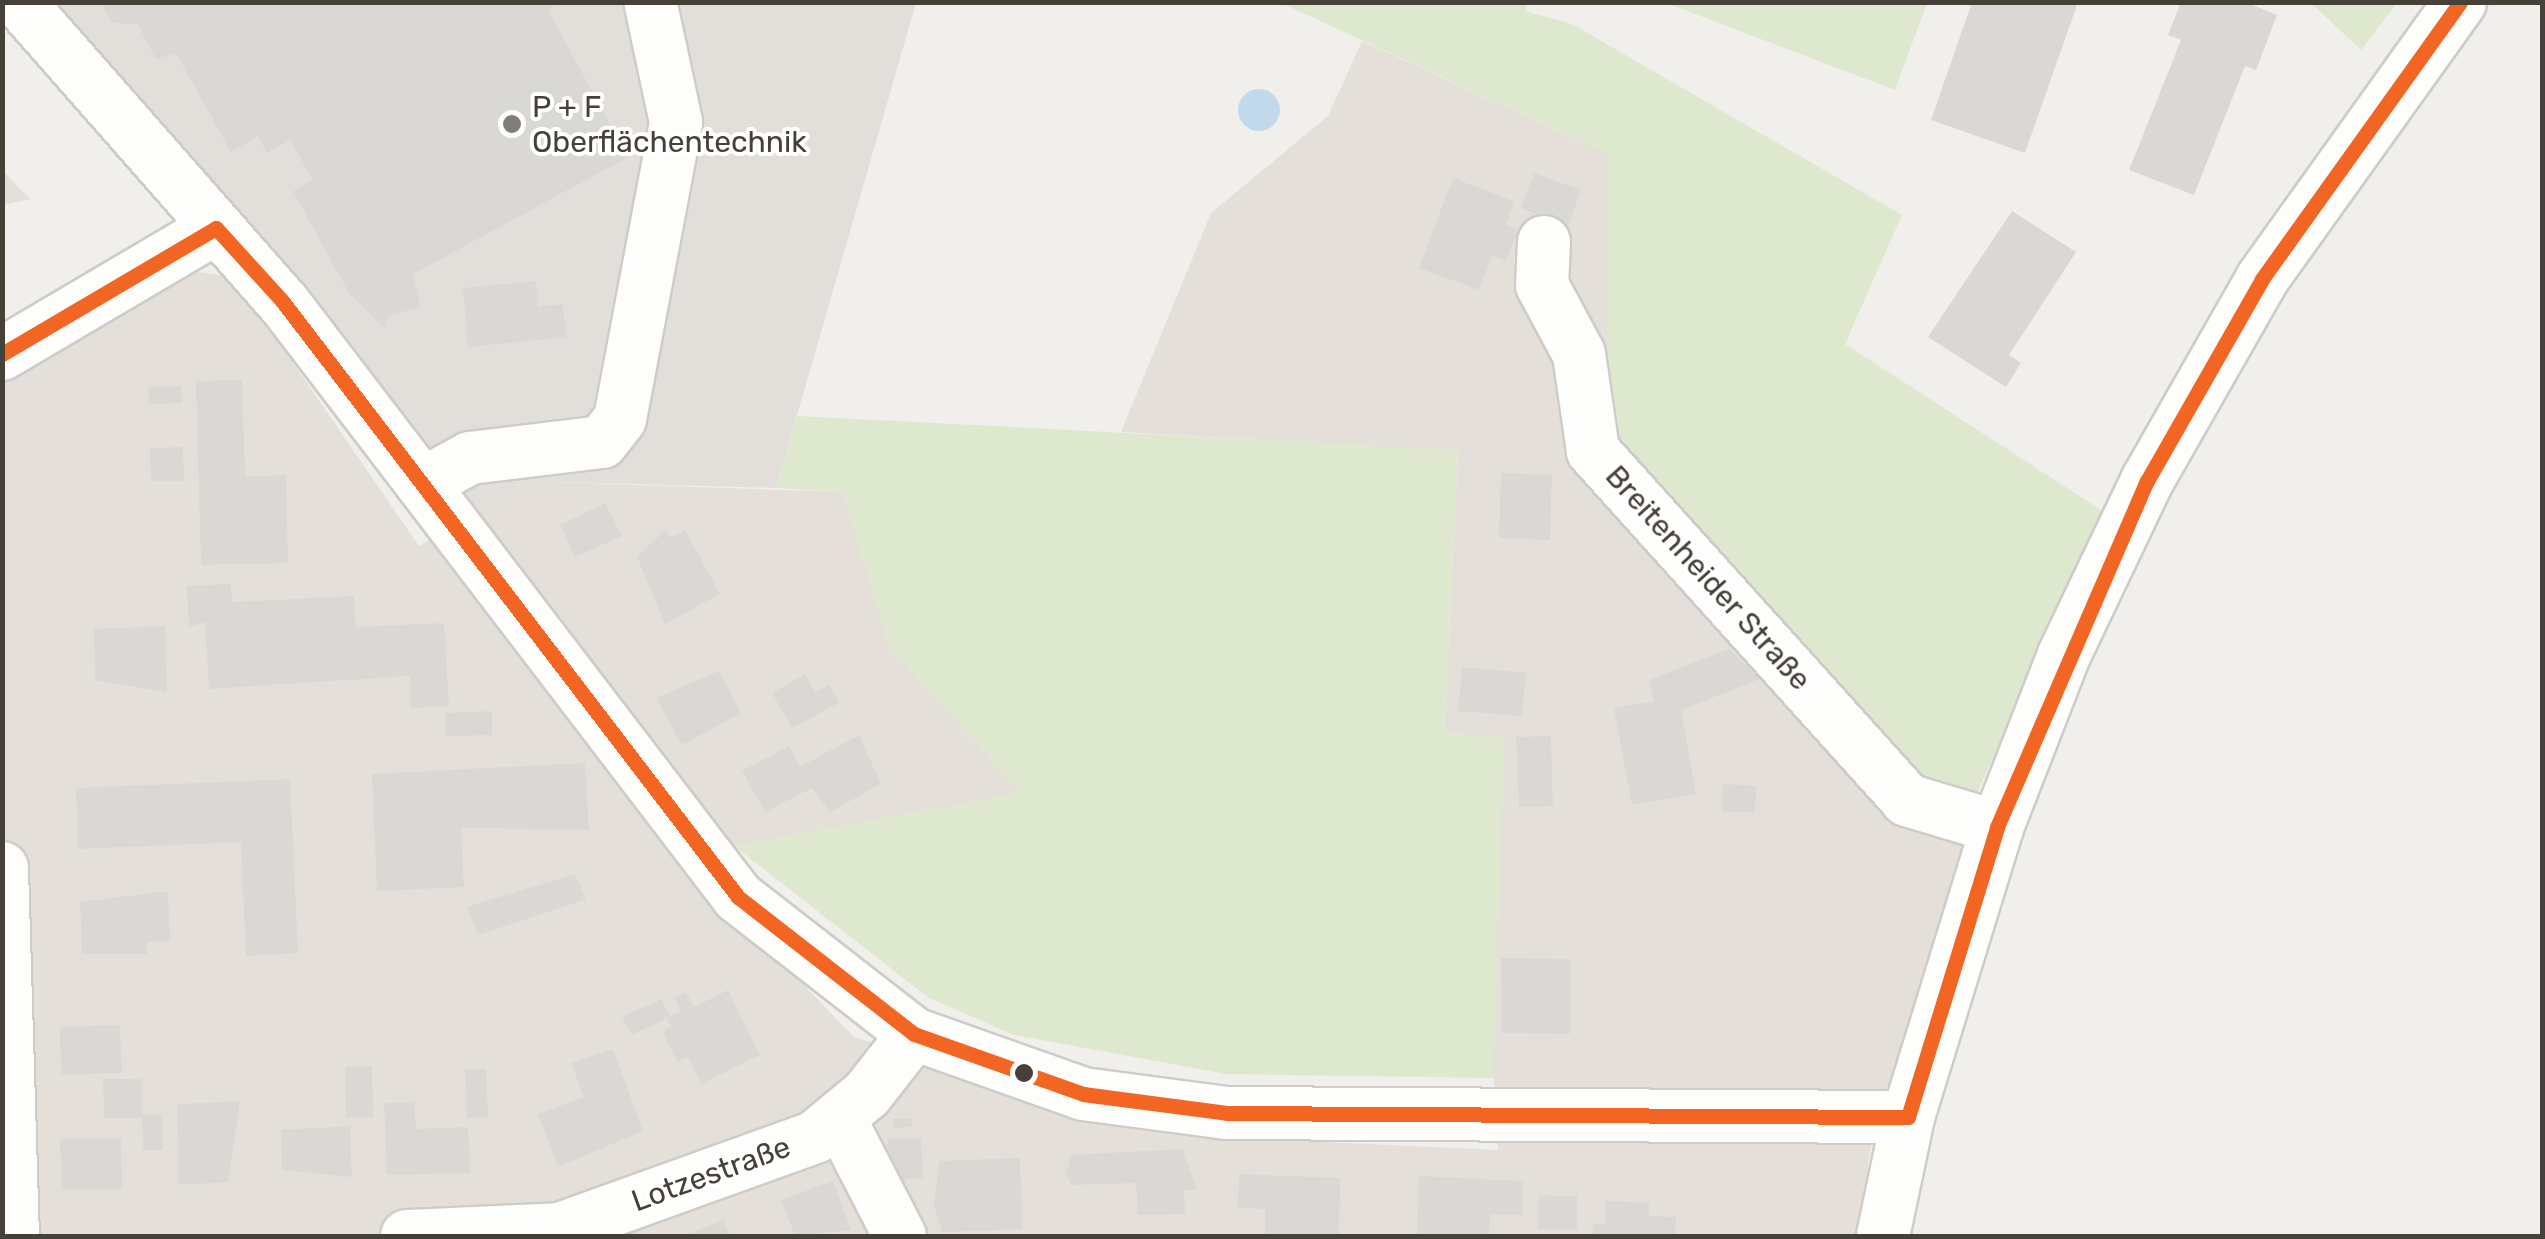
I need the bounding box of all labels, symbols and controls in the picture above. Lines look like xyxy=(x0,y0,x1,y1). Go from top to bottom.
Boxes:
place label: P + F Oberflächentechnik xyxy=(532,89,807,160)
marker: P + F Oberflächentechnik xyxy=(501,113,523,135)
street label: Breitenheider Straße xyxy=(1598,458,1818,698)
unlabelled marker xyxy=(1014,1063,1034,1083)
street label: Lotzestraße xyxy=(627,1129,795,1219)

